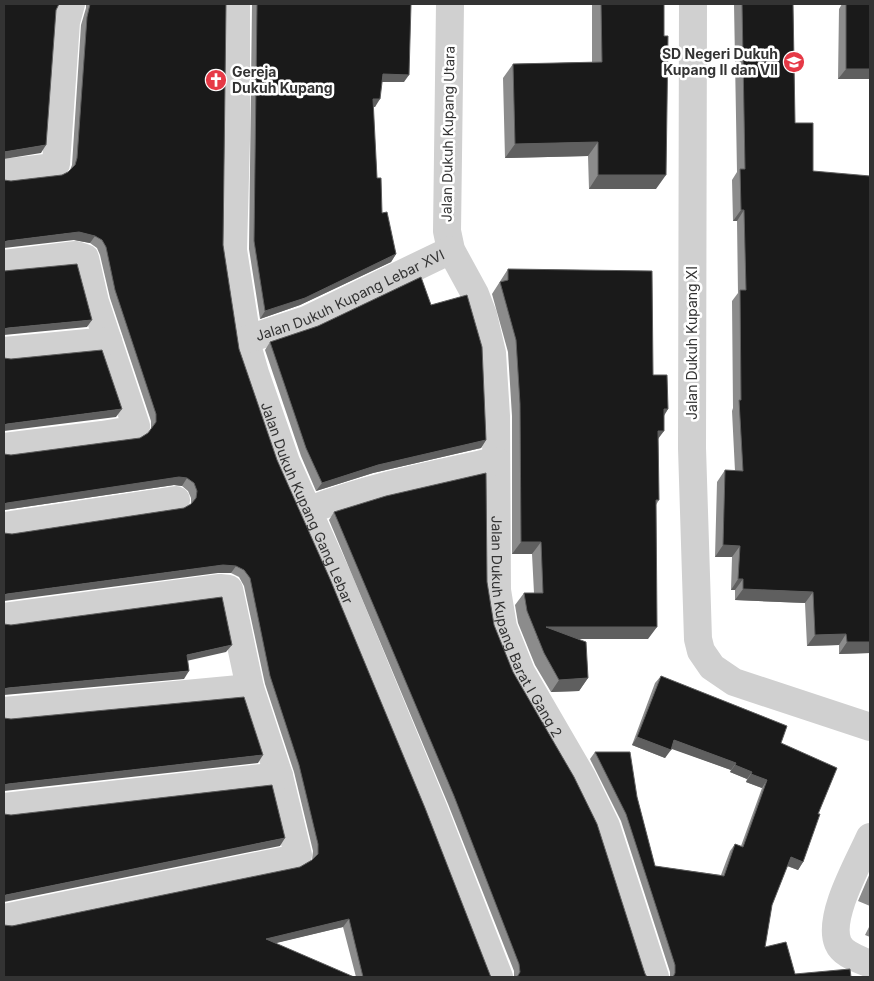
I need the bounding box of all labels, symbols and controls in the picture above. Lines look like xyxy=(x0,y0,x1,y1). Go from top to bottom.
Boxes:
place label: SD Negeri Dukuh Kupang II dan VII xyxy=(662,45,778,78)
street label: Jalan Dukuh Kupang Utara xyxy=(437,46,458,222)
school or university icon: SD Negeri Dukuh Kupang II dan VII xyxy=(782,50,806,74)
place label: Gereja Dukuh Kupang xyxy=(232,63,333,96)
church icon: Gereja Dukuh Kupang xyxy=(204,68,228,92)
street label: Jalan Dukuh Kupang Lebar XVI xyxy=(253,246,447,344)
street label: Jalan Dukuh Kupang XI xyxy=(683,266,700,420)
street label: Jalan Dukuh Kupang Gang Lebar xyxy=(258,399,357,606)
street label: Jalan Dukuh Kupang Barat I Gang 2 xyxy=(489,515,566,740)

